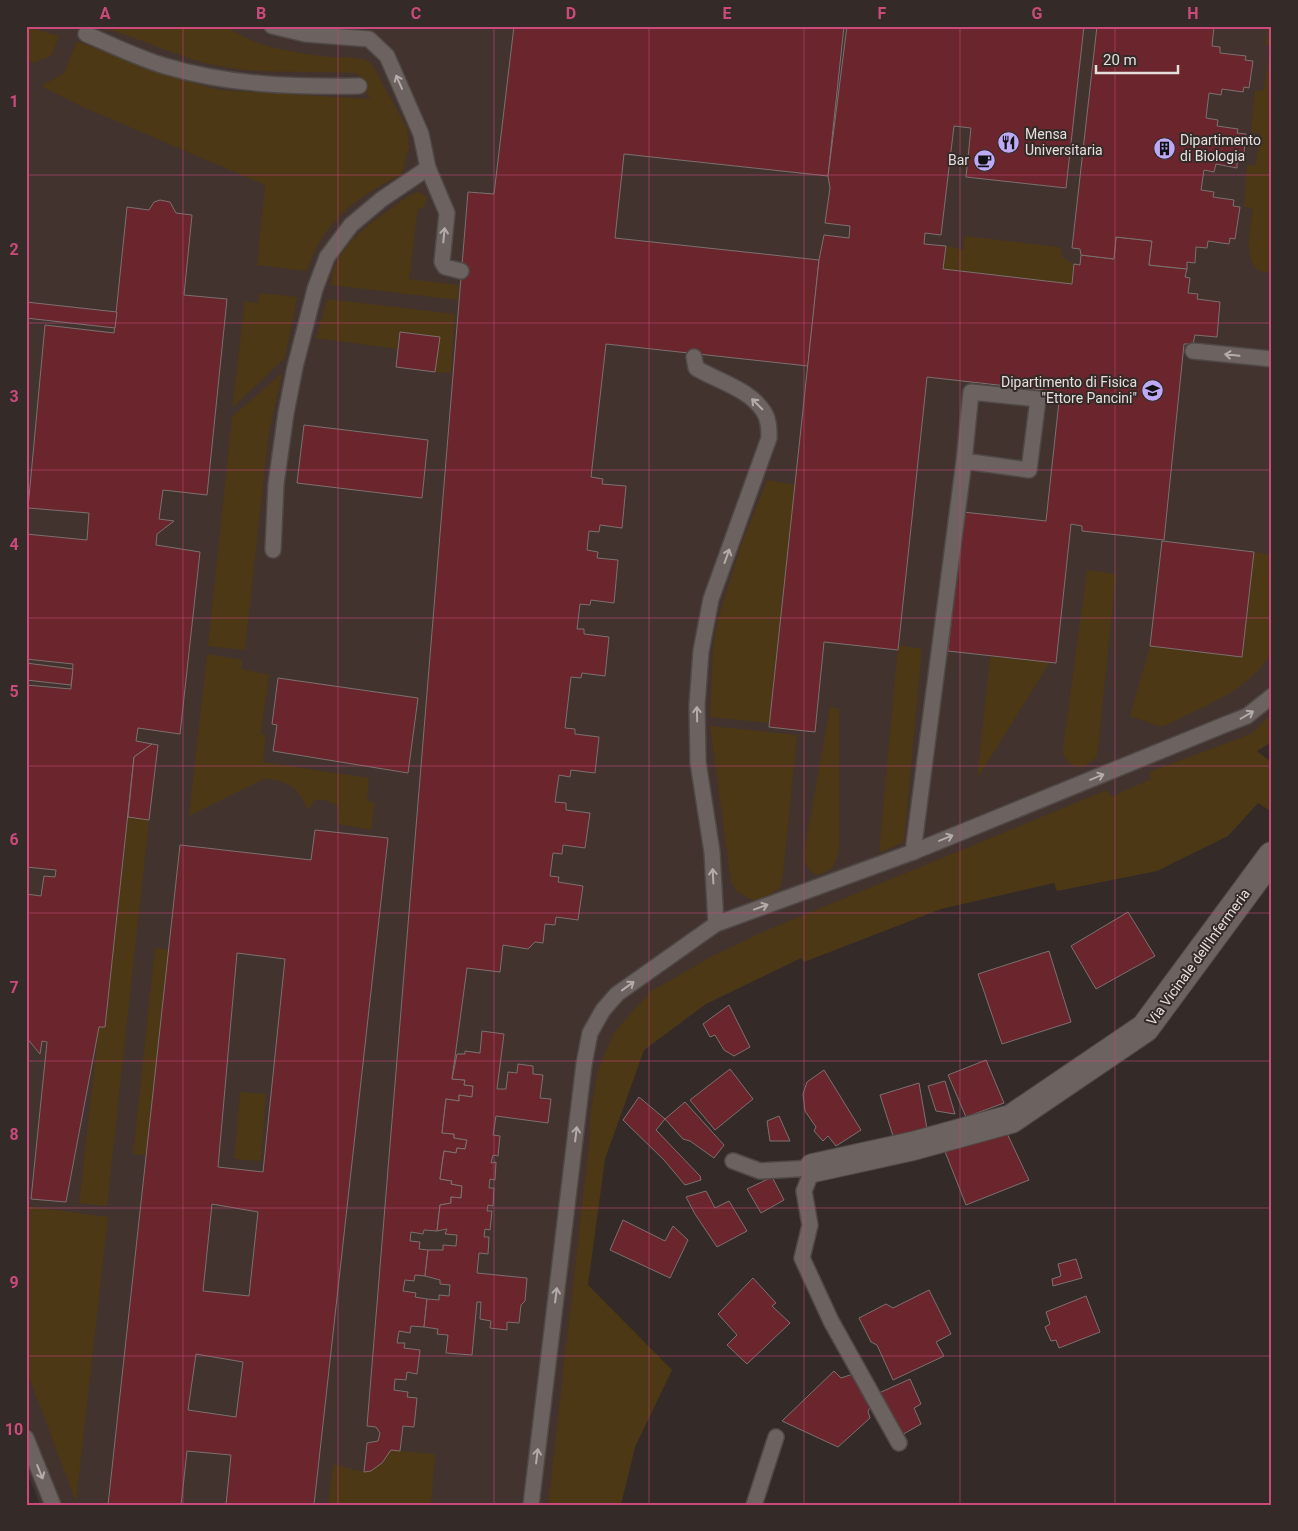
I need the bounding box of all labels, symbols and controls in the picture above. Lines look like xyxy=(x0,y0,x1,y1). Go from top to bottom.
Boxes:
text: A xyxy=(100,4,111,23)
text: B xyxy=(256,4,266,23)
text: C xyxy=(411,4,421,23)
text: D xyxy=(566,4,576,23)
text: E xyxy=(723,4,732,23)
text: F xyxy=(878,4,887,23)
text: G xyxy=(1032,4,1043,23)
text: H xyxy=(1187,4,1199,23)
scale bar xyxy=(1096,42,1178,74)
text: 20 m xyxy=(1103,51,1137,69)
one-way arrow xyxy=(393,75,403,90)
text: 1 xyxy=(9,92,19,111)
place label: Mensa Universitaria xyxy=(1025,126,1103,158)
restaurant icon: Mensa Universitaria xyxy=(997,130,1021,154)
place label: Dipartimento di Biologia xyxy=(1180,132,1261,164)
building icon: Dipartimento di Biologia xyxy=(1152,136,1176,160)
cafe icon: Bar xyxy=(973,148,997,172)
place label: Bar xyxy=(948,152,969,168)
one-way arrow xyxy=(439,227,449,243)
text: 2 xyxy=(9,240,19,259)
one-way arrow xyxy=(1224,350,1240,360)
place label: Dipartimento di Fisica "Ettore Pancini" xyxy=(1001,374,1137,406)
school or university icon: Dipartimento di Fisica "Ettore Pancini" xyxy=(1141,378,1165,402)
text: 3 xyxy=(9,387,19,406)
one-way arrow xyxy=(751,398,763,410)
text: 4 xyxy=(9,535,19,554)
one-way arrow xyxy=(723,548,732,564)
text: 5 xyxy=(9,682,19,701)
one-way arrow xyxy=(692,706,702,722)
one-way arrow xyxy=(1239,709,1253,719)
one-way arrow xyxy=(1089,772,1104,781)
text: 6 xyxy=(9,830,19,849)
one-way arrow xyxy=(939,833,954,842)
one-way arrow xyxy=(709,868,718,884)
street label: Via Vicinale dell'Infermeria xyxy=(1143,886,1253,1028)
one-way arrow xyxy=(753,902,769,911)
text: 7 xyxy=(9,978,19,997)
one-way arrow xyxy=(620,981,634,991)
text: 8 xyxy=(9,1125,19,1144)
one-way arrow xyxy=(571,1126,581,1142)
text: 9 xyxy=(9,1273,19,1292)
one-way arrow xyxy=(551,1287,561,1303)
text: 10 xyxy=(5,1420,23,1439)
one-way arrow xyxy=(532,1449,542,1465)
one-way arrow xyxy=(36,1463,45,1479)

